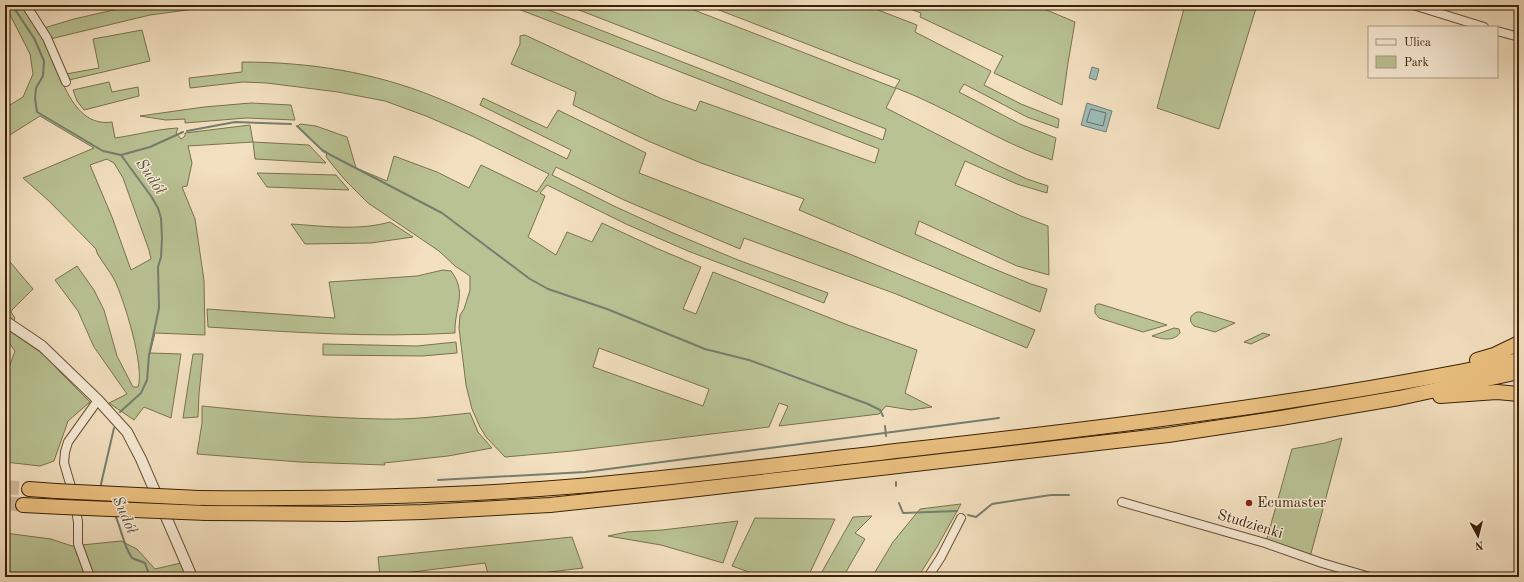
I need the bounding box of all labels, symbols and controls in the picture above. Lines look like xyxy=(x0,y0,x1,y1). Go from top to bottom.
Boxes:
legend xyxy=(1368,26,1498,78)
text: Ulica xyxy=(1404,37,1431,49)
text: Park xyxy=(1404,57,1429,69)
water label: Sudół xyxy=(132,156,168,199)
water label: Sudół xyxy=(109,494,140,538)
place label: Ecumaster xyxy=(1257,496,1326,511)
marker: Ecumaster xyxy=(1244,498,1254,508)
street label: Studzienki xyxy=(1215,508,1285,542)
north arrow xyxy=(1458,516,1498,556)
text: N xyxy=(1474,538,1484,550)

